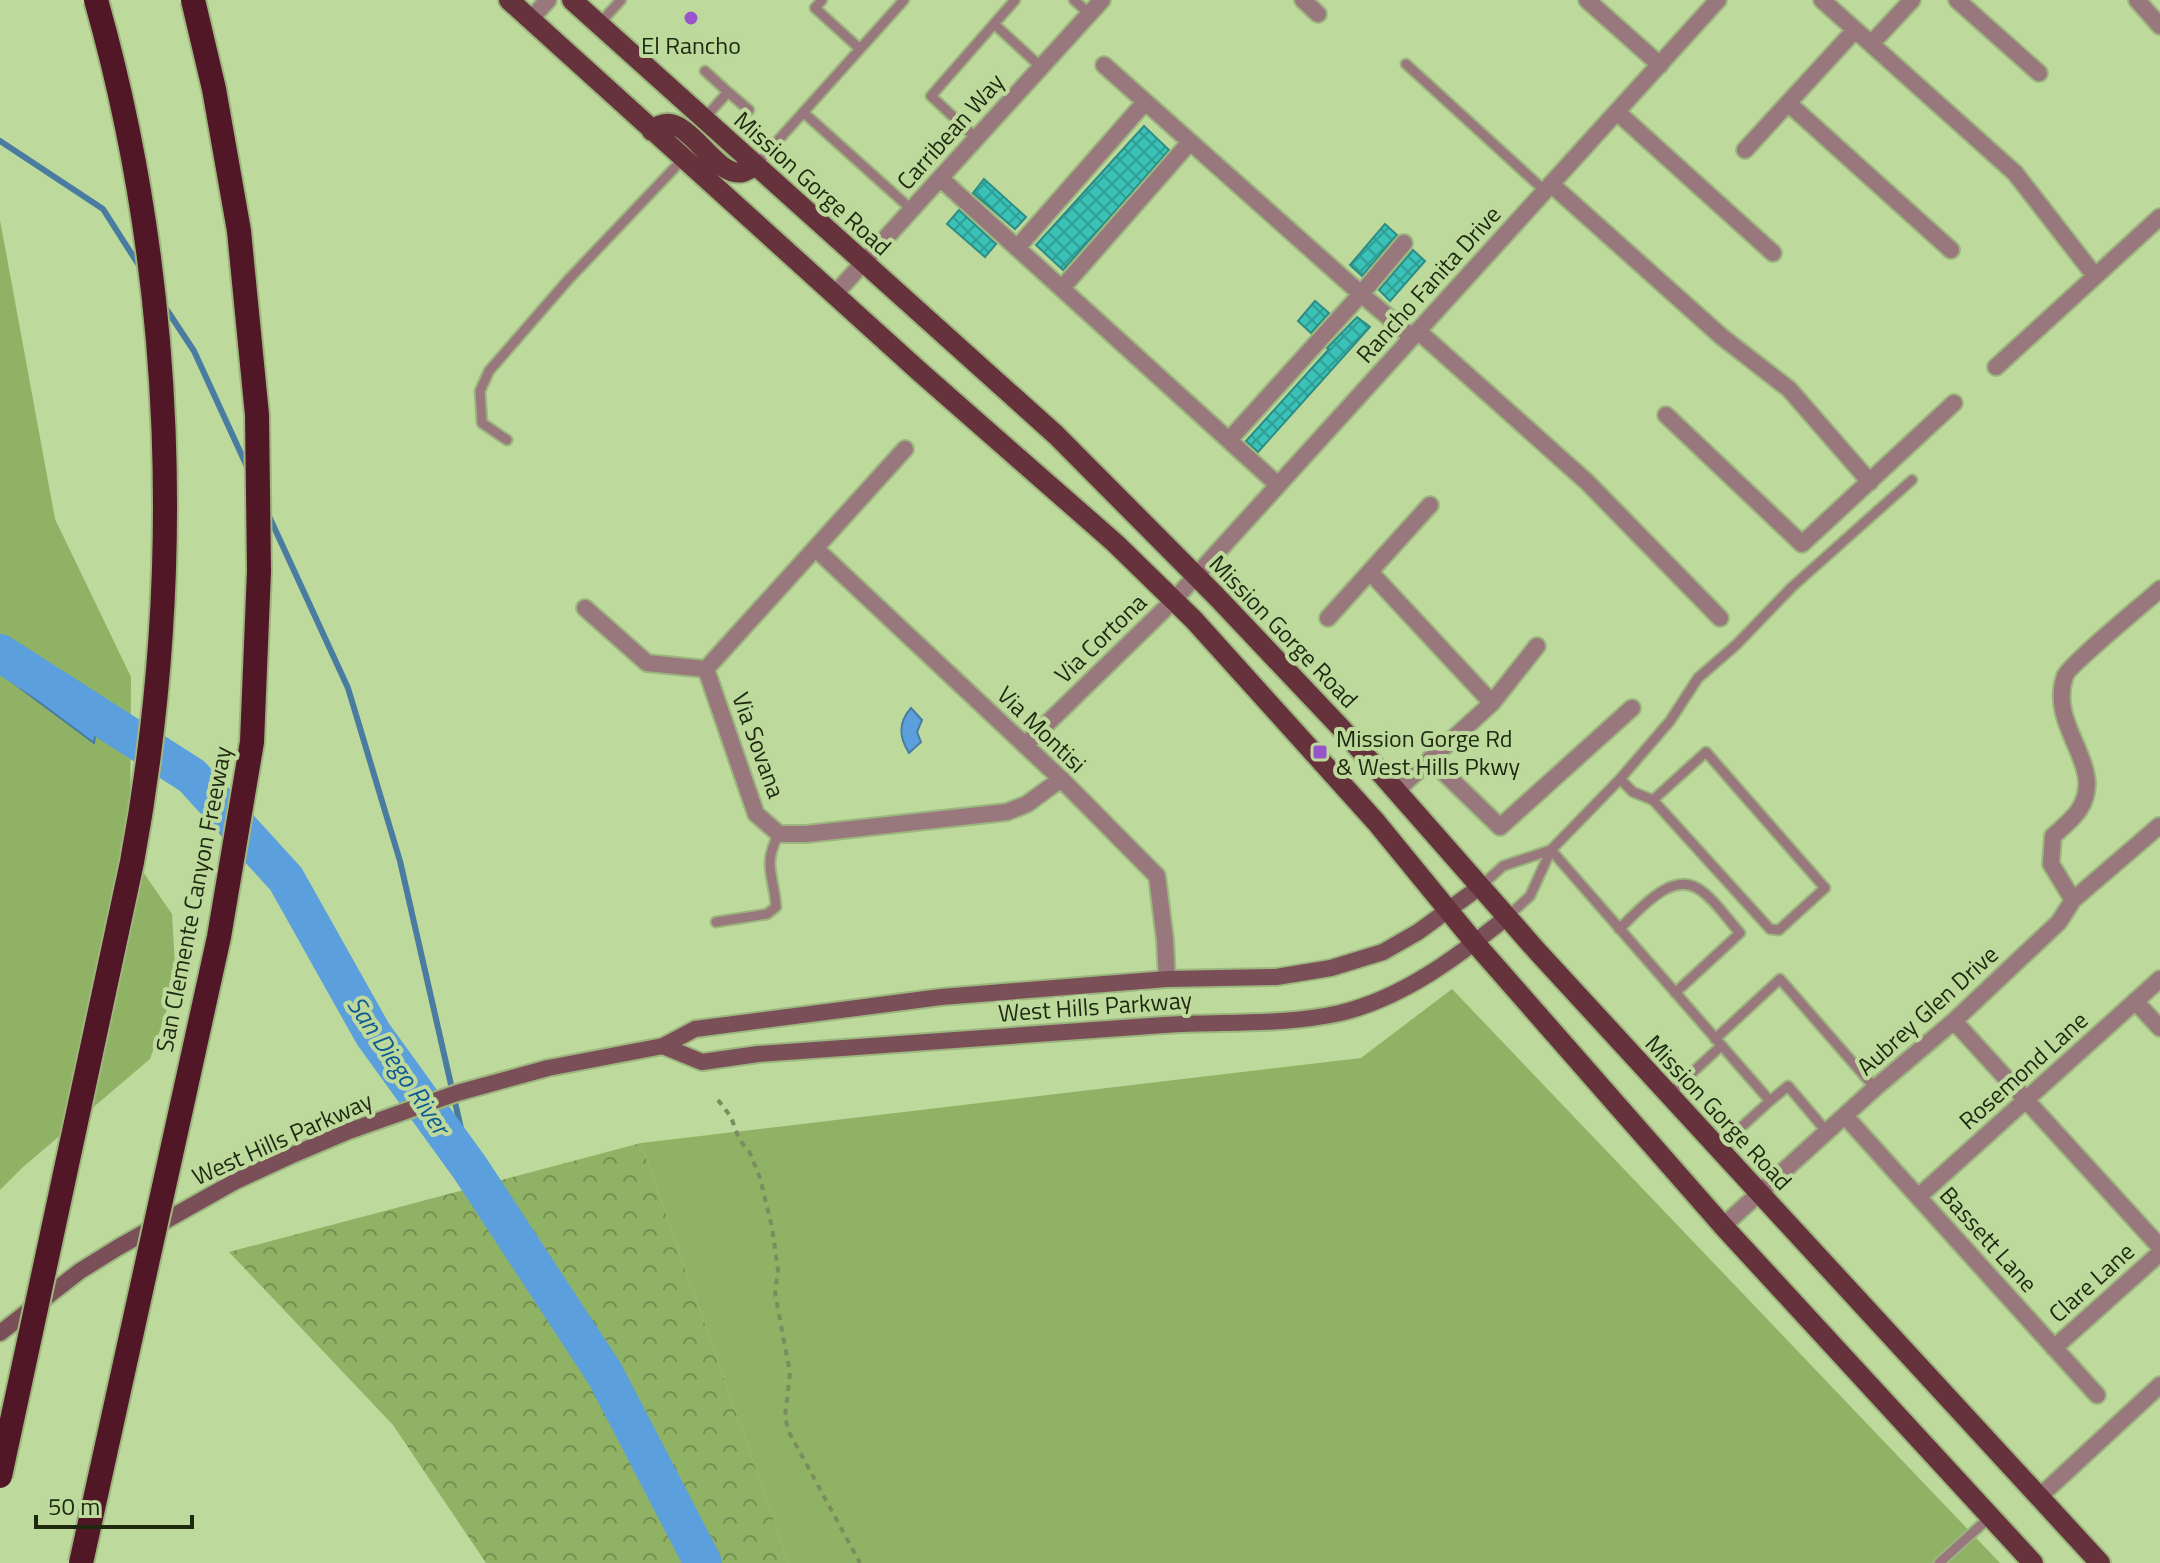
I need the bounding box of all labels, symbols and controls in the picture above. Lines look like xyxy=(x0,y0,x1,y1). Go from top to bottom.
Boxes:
marker: El Rancho xyxy=(682,9,700,27)
place label: El Rancho xyxy=(641,27,741,63)
street label: Carribean Way xyxy=(888,64,1013,197)
street label: Mission Gorge Road xyxy=(726,102,900,264)
street label: Rancho Fanita Drive xyxy=(1347,197,1509,371)
street label: Mission Gorge Road xyxy=(1201,546,1367,716)
street label: Via Cortona xyxy=(1046,585,1154,691)
street label: Via Montisi xyxy=(989,677,1095,781)
street label: Via Sovana xyxy=(723,687,795,803)
place label: Mission Gorge Rd & West Hills Pkwy xyxy=(1336,720,1521,784)
street label: San Clemente Canyon Freeway xyxy=(146,743,240,1055)
marker: Mission Gorge Rd & West Hills Pkwy xyxy=(1311,743,1329,761)
street label: Aubrey Glen Drive xyxy=(1848,937,2006,1083)
street label: West Hills Parkway xyxy=(997,981,1194,1031)
water label: San Diego River xyxy=(338,988,462,1145)
street label: Rosemond Lane xyxy=(1951,1002,2095,1138)
street label: Mission Gorge Road xyxy=(1637,1026,1801,1198)
street label: West Hills Parkway xyxy=(186,1082,378,1194)
street label: Bassett Lane xyxy=(1932,1178,2046,1300)
street label: Clare Lane xyxy=(2040,1234,2142,1330)
scale bar xyxy=(36,1479,192,1529)
text: 50 m xyxy=(48,1488,100,1524)

